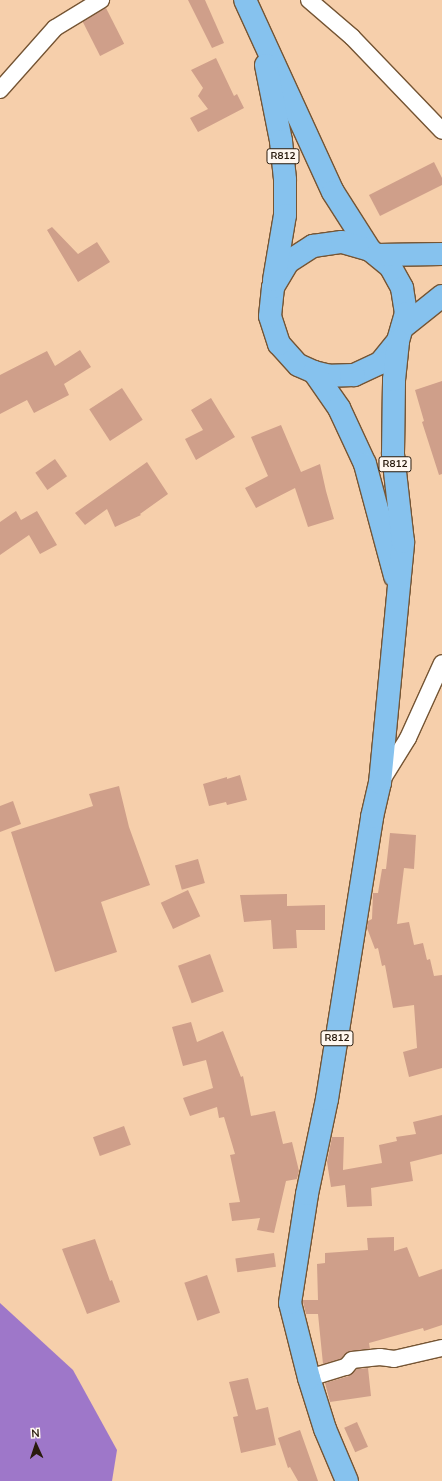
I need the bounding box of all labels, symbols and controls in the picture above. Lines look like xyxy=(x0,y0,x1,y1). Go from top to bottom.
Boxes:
road number: R812 xyxy=(266,148,300,164)
road number: R812 xyxy=(378,456,412,472)
road number: R812 xyxy=(320,1030,354,1046)
north arrow xyxy=(16,1425,56,1465)
text: N xyxy=(31,1426,40,1440)

